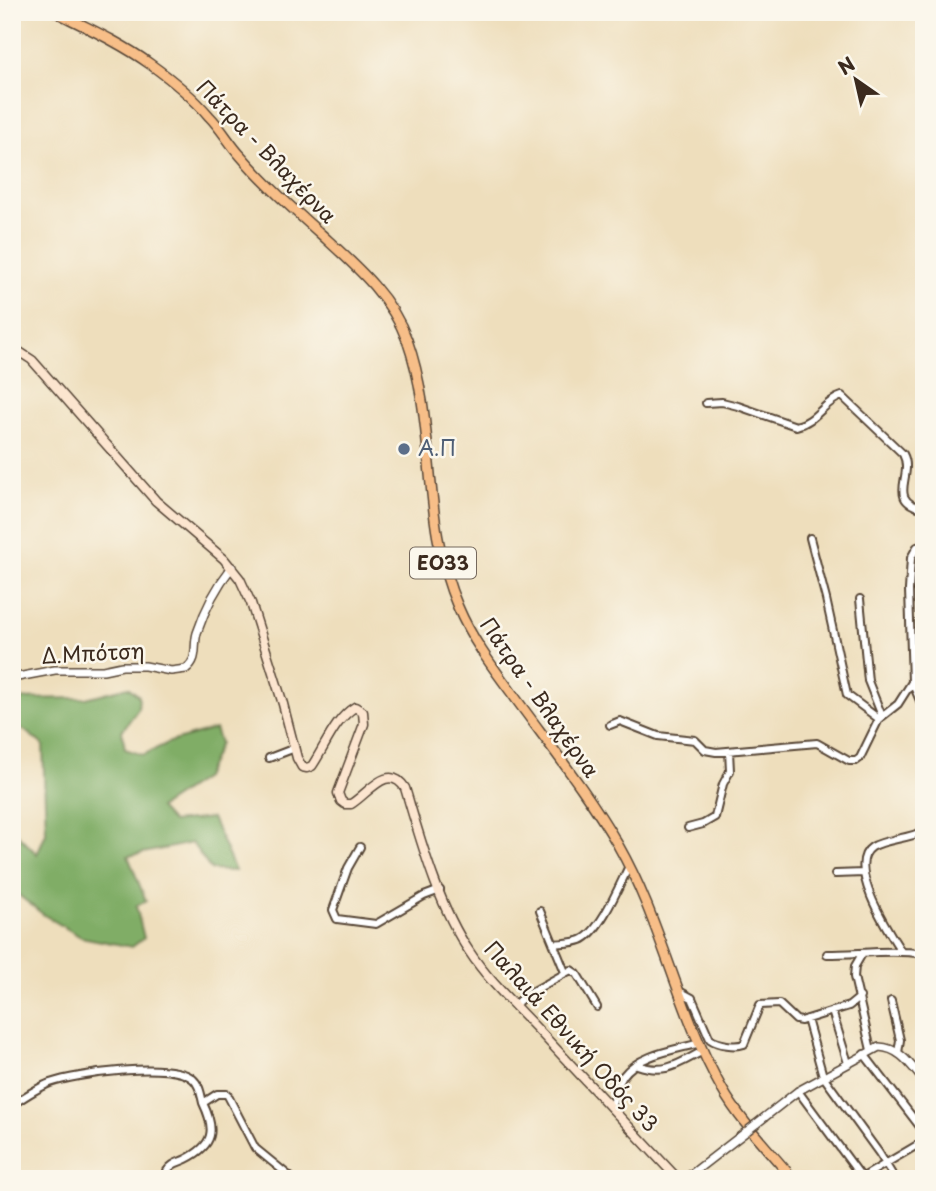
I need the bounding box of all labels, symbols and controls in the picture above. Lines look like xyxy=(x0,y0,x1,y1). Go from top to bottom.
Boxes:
north arrow xyxy=(820,46,890,116)
text: N xyxy=(832,49,860,81)
street label: Πάτρα - Βλαχέρνα xyxy=(190,71,345,230)
place label: Α.Π xyxy=(418,431,456,463)
marker: Α.Π xyxy=(396,441,412,457)
road number: ΕΟ33 xyxy=(410,548,476,578)
street label: Πάτρα - Βλαχέρνα xyxy=(473,610,608,784)
street label: Δ.Μπότση xyxy=(41,633,145,671)
street label: Παλαιά Εθνική Οδός 33 xyxy=(478,933,667,1138)

